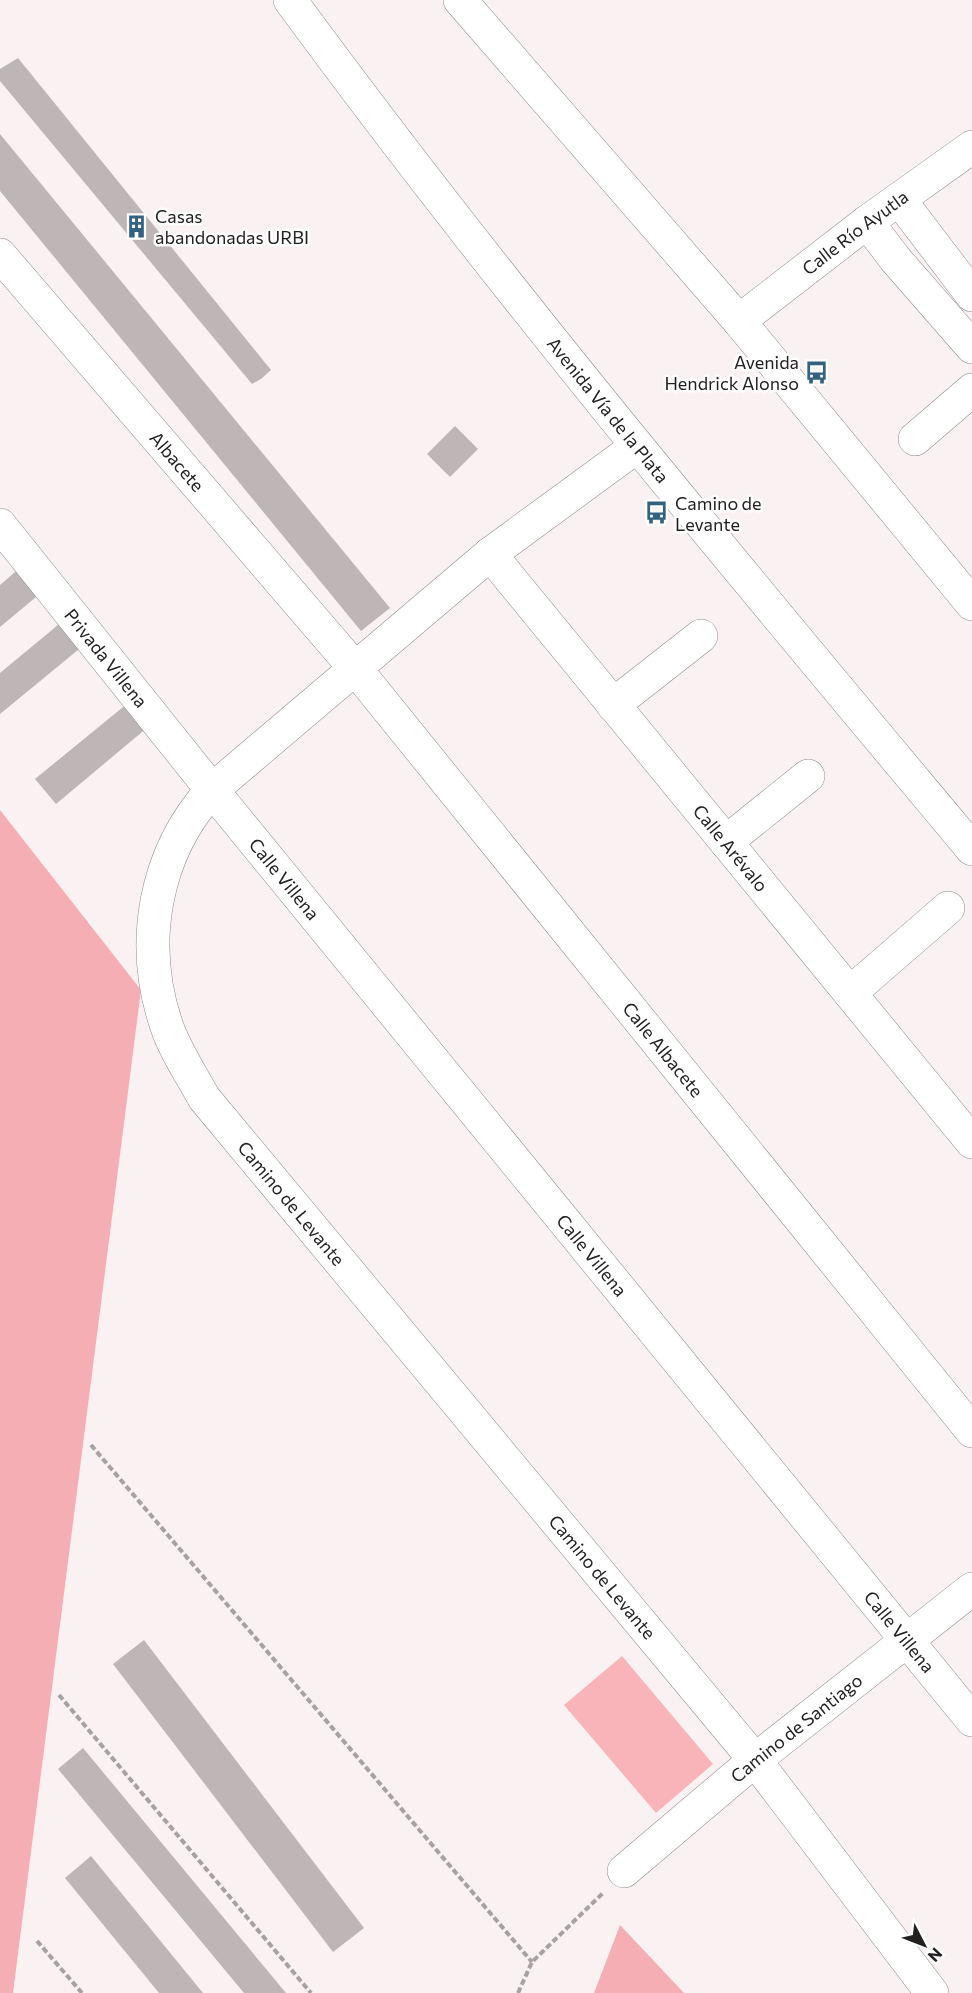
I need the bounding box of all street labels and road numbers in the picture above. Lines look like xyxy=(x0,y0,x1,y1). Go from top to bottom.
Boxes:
street label: Calle Río Ayutla xyxy=(797,185,912,279)
street label: Avenida Vía de la Plata xyxy=(543,333,674,487)
street label: Albacete xyxy=(145,427,209,496)
street label: Privada Villena xyxy=(60,604,152,712)
street label: Calle Arévalo xyxy=(689,800,773,896)
street label: Calle Villena xyxy=(245,833,324,924)
street label: Calle Albacete xyxy=(618,997,708,1101)
street label: Camino de Levante xyxy=(234,1137,350,1270)
street label: Calle Villena xyxy=(552,1210,632,1300)
street label: Camino de Levante xyxy=(544,1510,661,1643)
street label: Calle Villena xyxy=(860,1586,940,1677)
street label: Camino de Santiago xyxy=(726,1669,867,1787)

